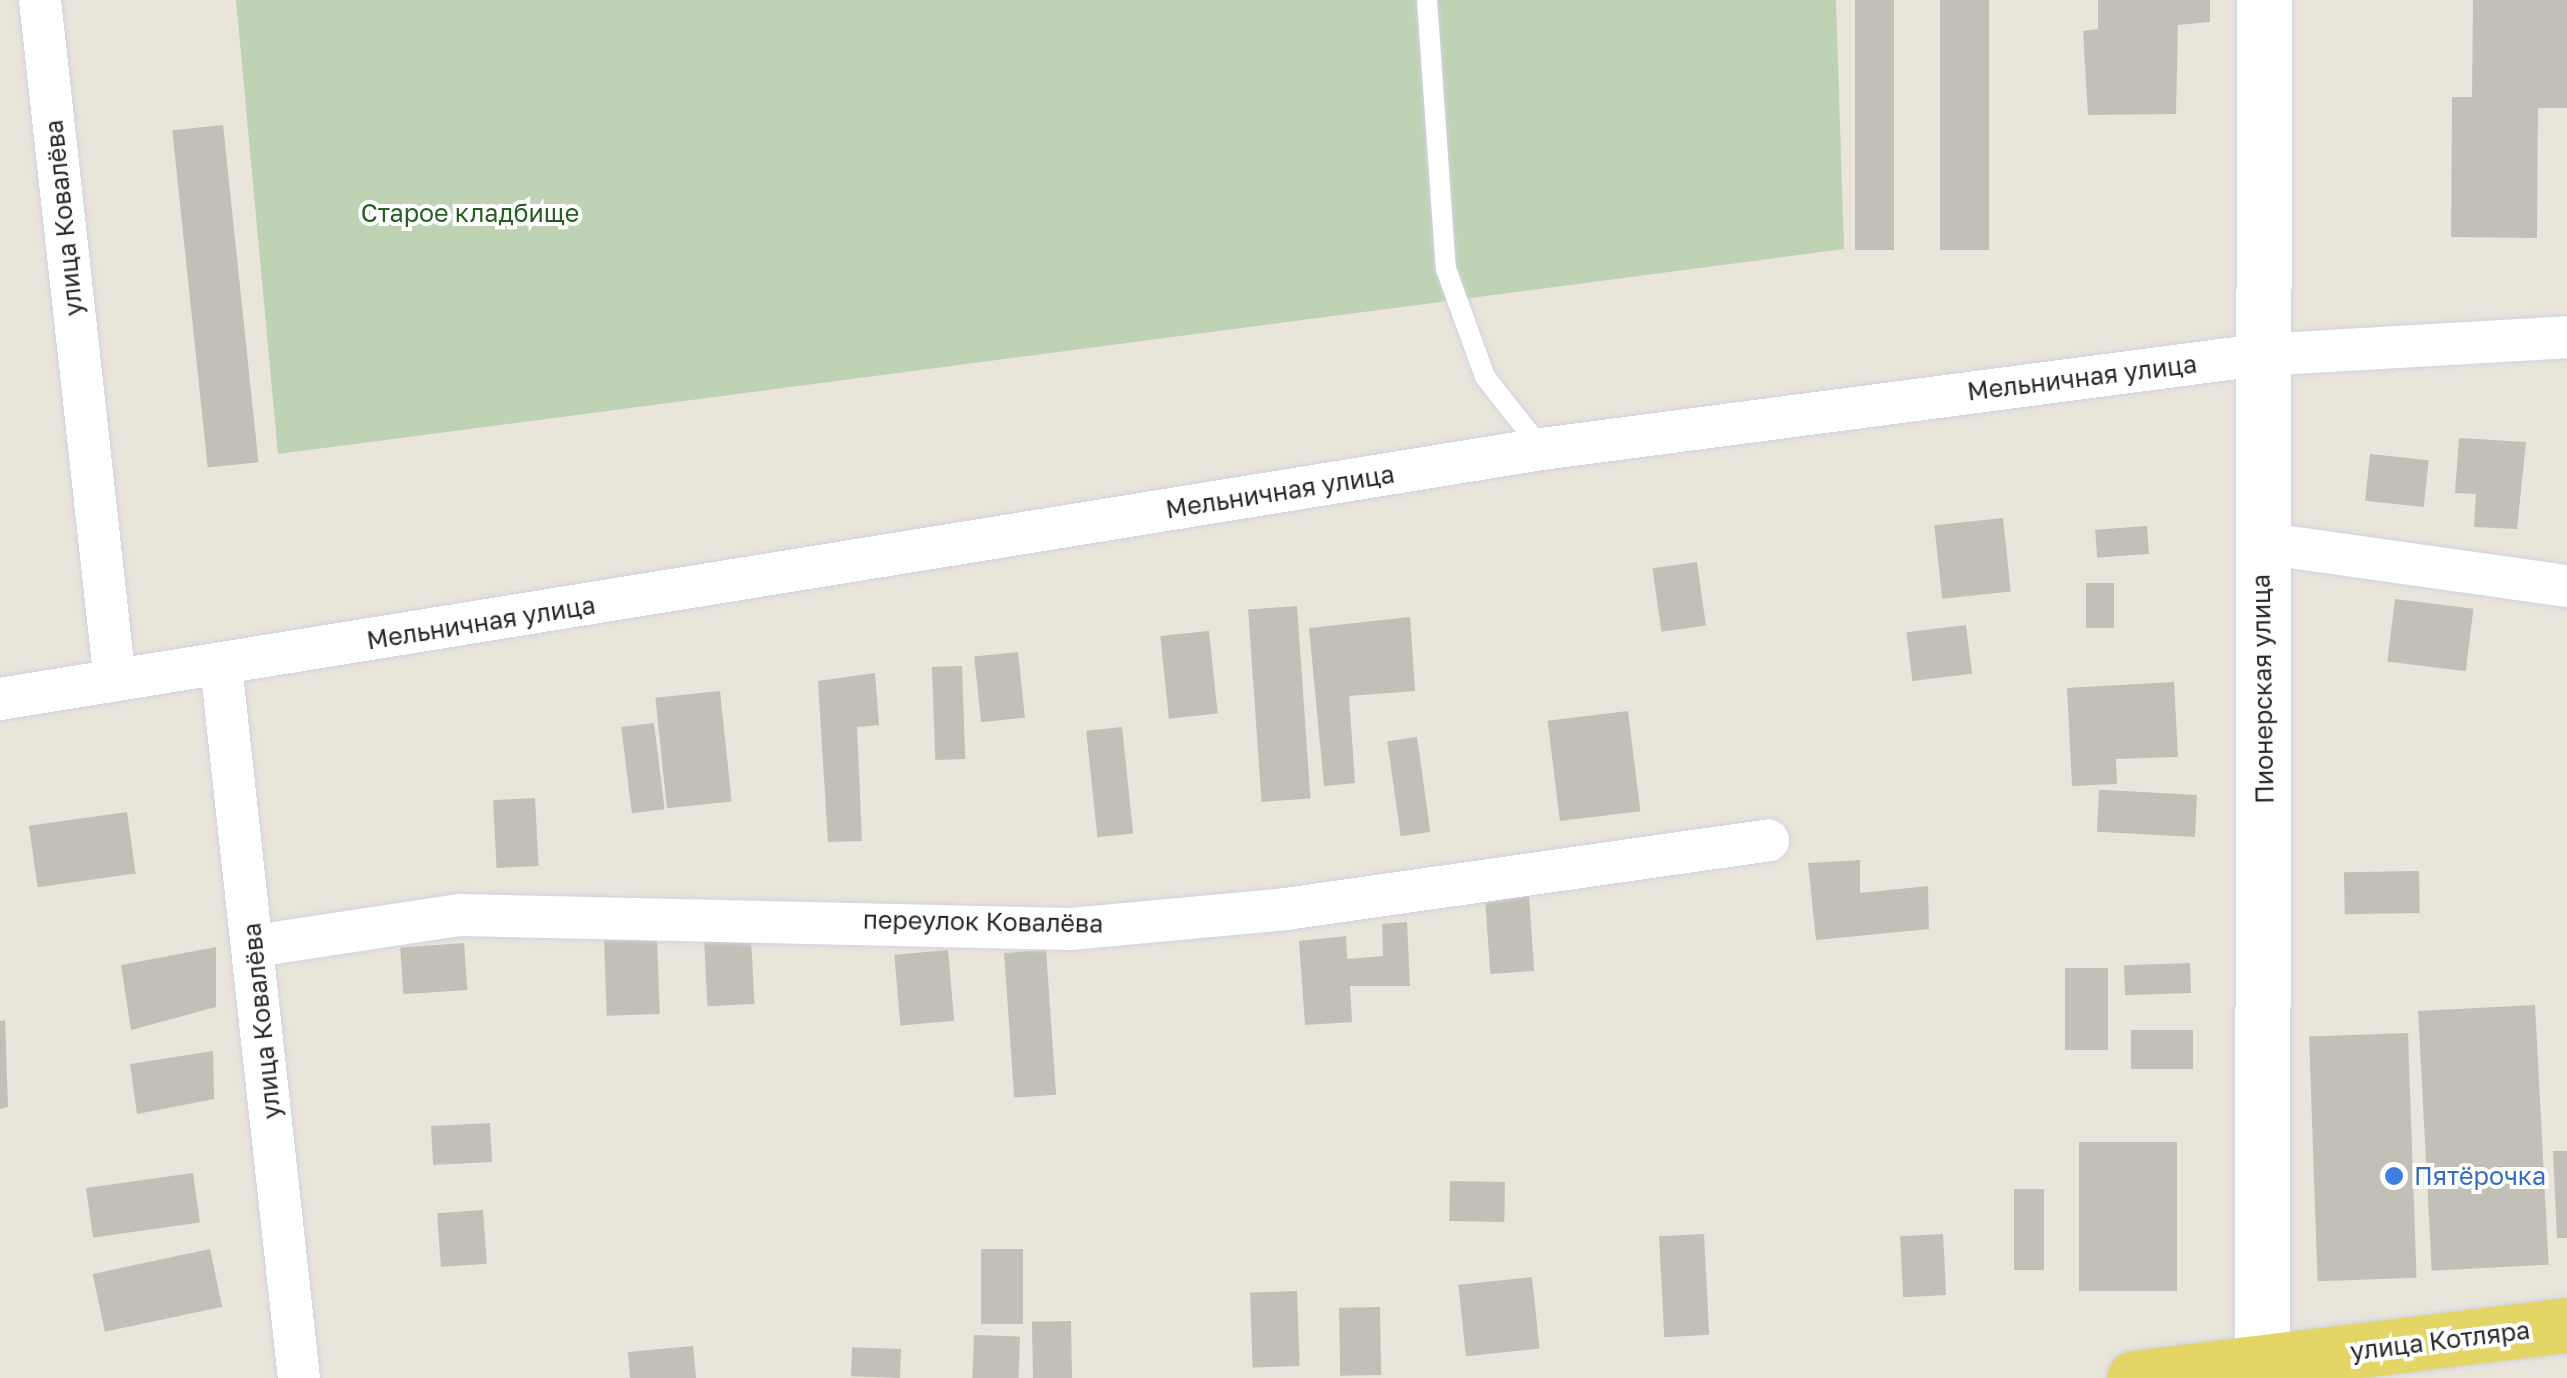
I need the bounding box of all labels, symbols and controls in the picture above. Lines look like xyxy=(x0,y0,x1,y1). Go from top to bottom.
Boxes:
street label: улица Ковалёва xyxy=(39,118,89,318)
park label: Старое кладбище xyxy=(361,198,579,228)
street label: Мельничная улица xyxy=(1966,349,2198,407)
street label: Мельничная улица xyxy=(1164,459,1396,525)
street label: Пионерская улица xyxy=(2246,574,2280,804)
street label: Мельничная улица xyxy=(365,590,597,656)
street label: переулок Ковалёва xyxy=(863,905,1103,939)
street label: улица Ковалёва xyxy=(237,921,287,1121)
place label: Пятёрочка xyxy=(2414,1161,2546,1191)
marker: Пятёрочка xyxy=(2383,1165,2405,1187)
street label: улица Котляра xyxy=(2348,1315,2532,1367)

